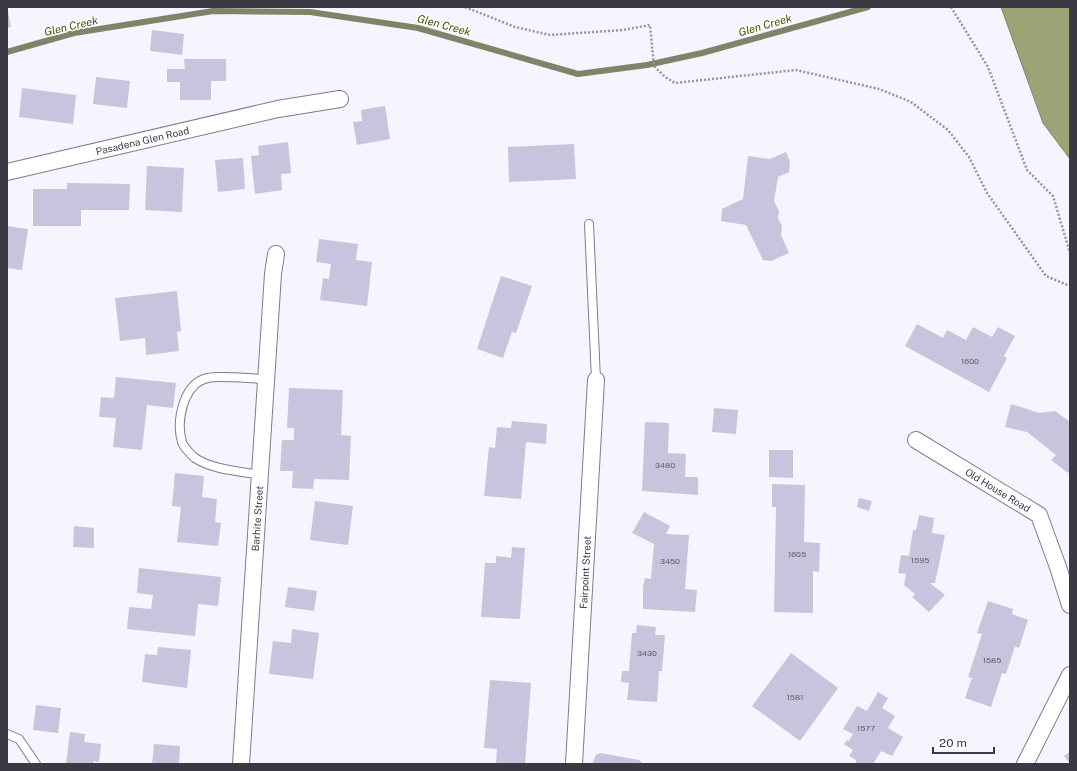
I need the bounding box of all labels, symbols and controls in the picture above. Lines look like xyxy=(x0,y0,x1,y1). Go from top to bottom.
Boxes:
water label: Glen Creek xyxy=(416,12,472,38)
water label: Glen Creek xyxy=(737,12,793,38)
water label: Glen Creek xyxy=(43,14,99,38)
street label: Pasadena Glen Road xyxy=(95,124,190,157)
house number: 1600 xyxy=(961,356,979,366)
house number: 3480 xyxy=(655,460,675,470)
street label: Old House Road xyxy=(963,466,1033,514)
street label: Barhite Street xyxy=(249,485,265,552)
street label: Fairpoint Street xyxy=(577,535,593,609)
house number: 1605 xyxy=(788,549,806,559)
house number: 1595 xyxy=(911,555,929,565)
house number: 3450 xyxy=(660,556,680,566)
house number: 3430 xyxy=(637,648,657,658)
house number: 1585 xyxy=(983,655,1001,665)
house number: 1581 xyxy=(787,692,803,702)
house number: 1577 xyxy=(857,723,875,733)
scale bar xyxy=(933,729,994,755)
text: 20 m xyxy=(939,736,967,750)

